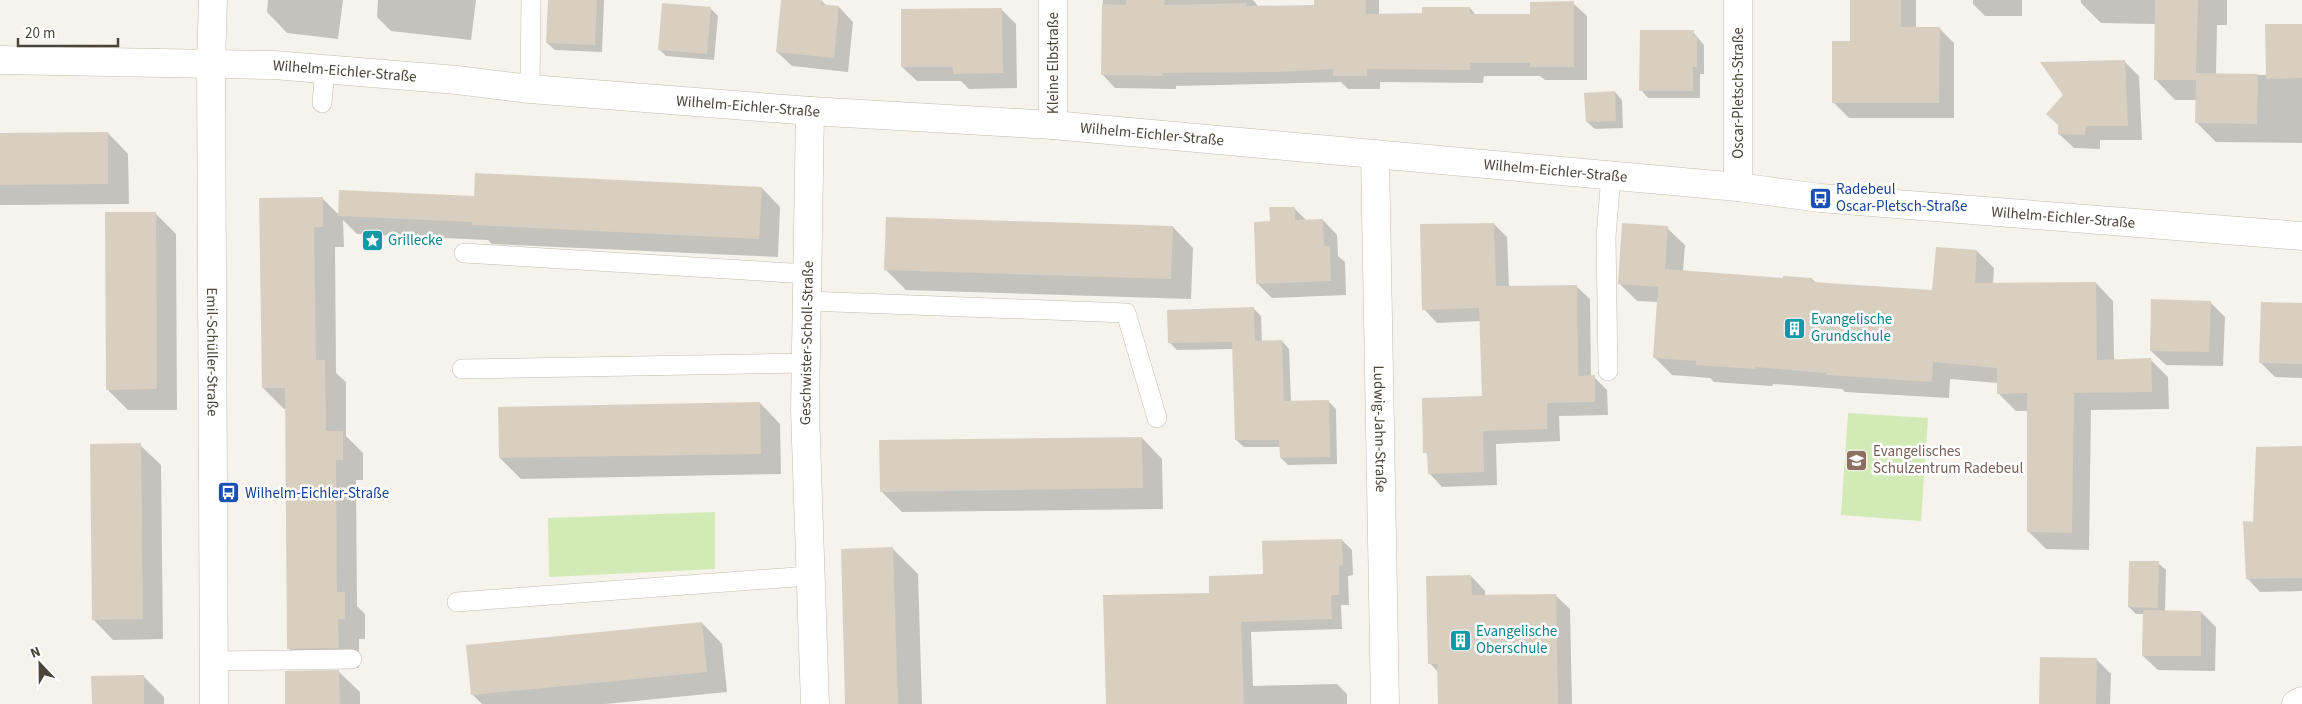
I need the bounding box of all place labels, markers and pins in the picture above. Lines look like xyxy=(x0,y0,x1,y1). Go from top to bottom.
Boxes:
place label: Radebeul Oscar-Pletsch-Straße xyxy=(1836,179,1967,217)
bus stop icon: Radebeul Oscar-Pletsch-Straße xyxy=(1808,186,1832,210)
place icon: Grillecke xyxy=(360,228,384,252)
place label: Grillecke xyxy=(388,230,443,251)
place label: Evangelische Grundschule xyxy=(1811,309,1892,347)
building icon: Evangelische Grundschule xyxy=(1783,316,1807,340)
place label: Evangelisches Schulzentrum Radebeul xyxy=(1873,441,2023,479)
school or university icon: Evangelisches Schulzentrum Radebeul xyxy=(1845,448,1869,472)
bus stop icon: Wilhelm-Eichler-Straße xyxy=(217,481,241,505)
place label: Wilhelm-Eichler-Straße xyxy=(245,483,389,504)
place label: Evangelische Oberschule xyxy=(1476,621,1557,659)
building icon: Evangelische Oberschule xyxy=(1448,628,1472,652)

